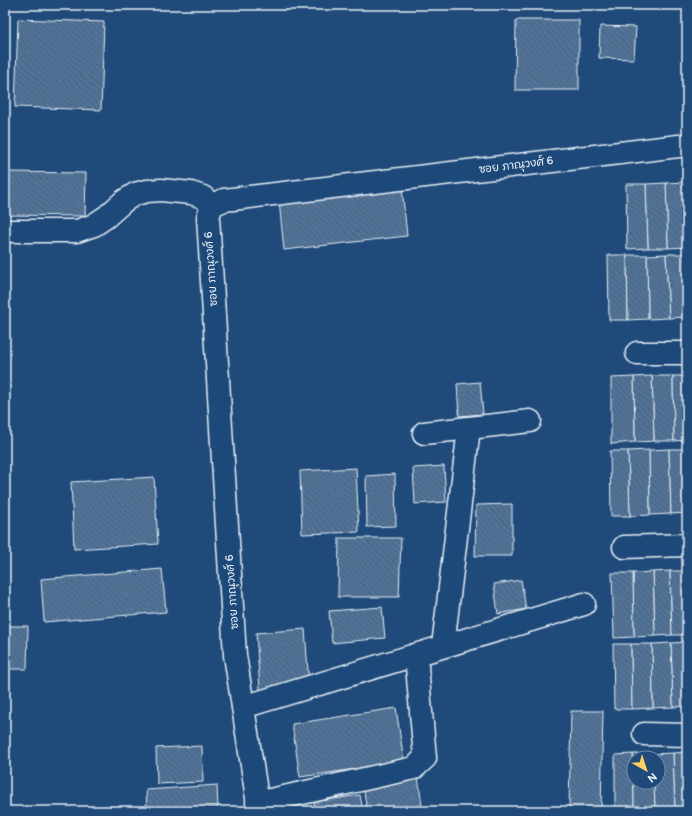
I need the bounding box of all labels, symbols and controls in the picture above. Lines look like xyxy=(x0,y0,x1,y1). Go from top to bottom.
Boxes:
street label: ซอย ภาณุวงศ์ 6 xyxy=(478,152,555,178)
street label: ซอย ภาณุวงศ์ 6 xyxy=(200,231,222,307)
street label: ซอย ภาณุวงศ์ 6 xyxy=(221,554,243,630)
north arrow xyxy=(626,750,666,790)
text: N xyxy=(645,770,659,785)

